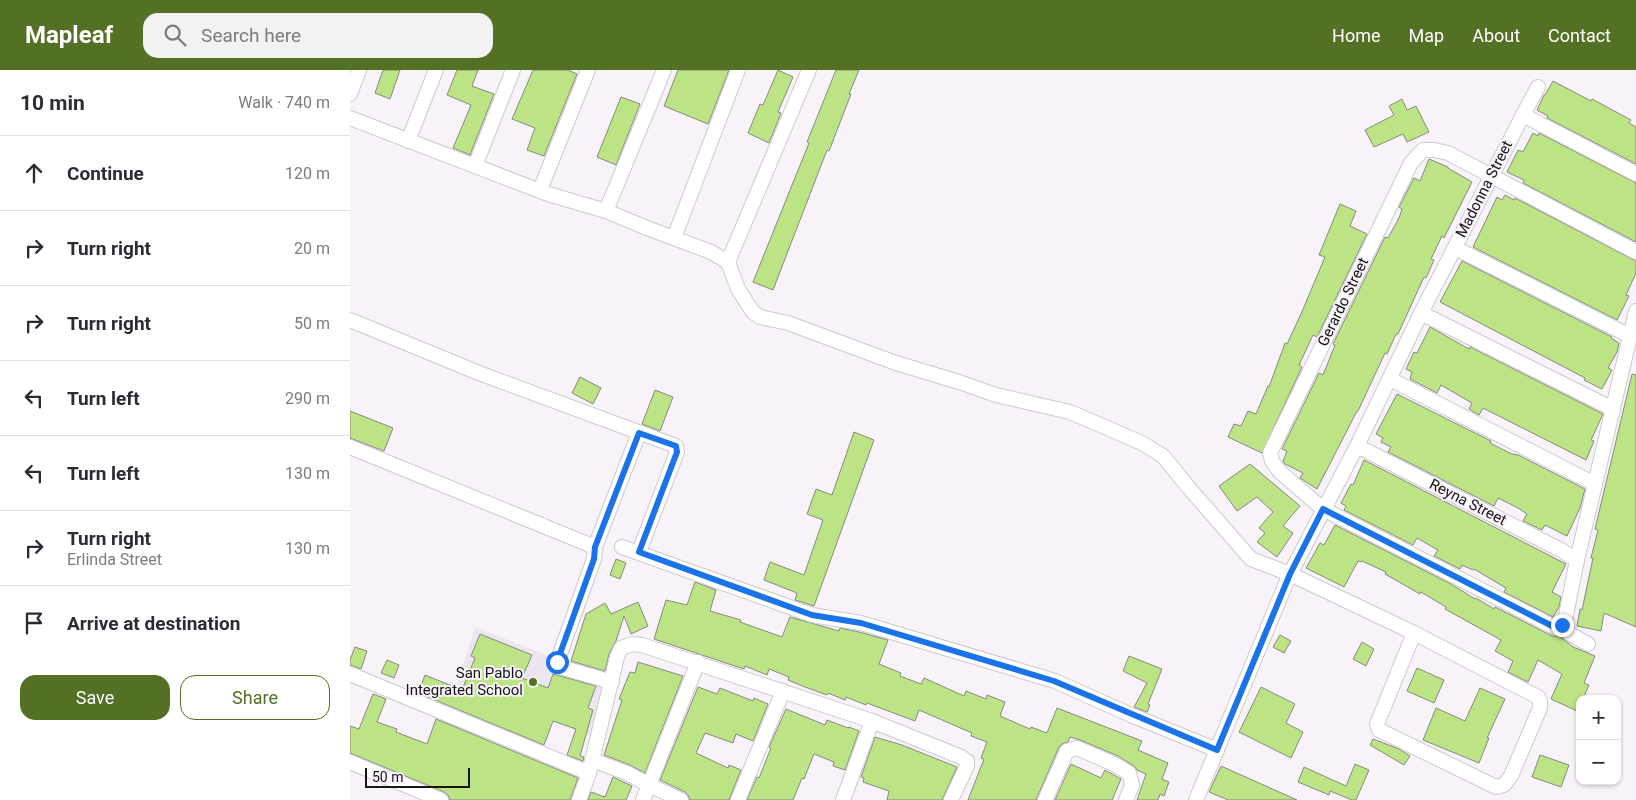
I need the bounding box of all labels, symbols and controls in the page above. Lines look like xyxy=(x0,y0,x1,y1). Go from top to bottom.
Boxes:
search box xyxy=(143,13,493,58)
text: Mapleaf xyxy=(25,21,113,49)
icon: search xyxy=(161,21,189,49)
text: Search here xyxy=(201,24,301,47)
text: Home xyxy=(1332,25,1381,46)
text: Map xyxy=(1409,25,1444,46)
text: About xyxy=(1472,25,1520,46)
text: Contact xyxy=(1548,25,1611,46)
text: 10 min xyxy=(20,91,85,115)
text: Walk · 740 m xyxy=(238,93,330,112)
street label: Madonna Street xyxy=(1452,137,1516,240)
icon: ahead xyxy=(20,159,48,187)
text: Continue xyxy=(67,162,144,185)
text: 120 m xyxy=(285,164,330,183)
icon: right xyxy=(20,234,48,262)
text: Turn right xyxy=(67,237,151,260)
text: 20 m xyxy=(294,239,330,258)
street label: Gerardo Street xyxy=(1314,255,1372,349)
icon: right xyxy=(20,309,48,337)
text: Turn right xyxy=(67,312,151,335)
text: 50 m xyxy=(294,314,330,333)
icon: left xyxy=(20,384,48,412)
text: Turn left xyxy=(67,387,140,410)
text: 290 m xyxy=(285,389,330,408)
icon: left xyxy=(20,459,48,487)
text: Turn left xyxy=(67,462,140,485)
text: 130 m xyxy=(285,464,330,483)
street label: Reyna Street xyxy=(1427,475,1510,529)
text: Turn right xyxy=(67,527,151,550)
icon: right xyxy=(20,534,48,562)
text: 130 m xyxy=(285,539,330,558)
text: Erlinda Street xyxy=(67,550,162,569)
icon: arrive xyxy=(20,609,48,637)
text: Arrive at destination xyxy=(67,612,240,635)
route end xyxy=(1551,614,1574,637)
route start xyxy=(546,651,569,674)
place label: San Pablo Integrated School xyxy=(406,664,523,699)
button: Save xyxy=(20,675,170,720)
button: Share xyxy=(180,675,330,720)
marker: San Pablo Integrated School xyxy=(527,676,539,688)
map controls xyxy=(1576,695,1621,785)
button: + xyxy=(1576,695,1621,740)
button: − xyxy=(1576,740,1621,785)
scale bar xyxy=(365,765,470,788)
text: 50 m xyxy=(372,769,404,785)

